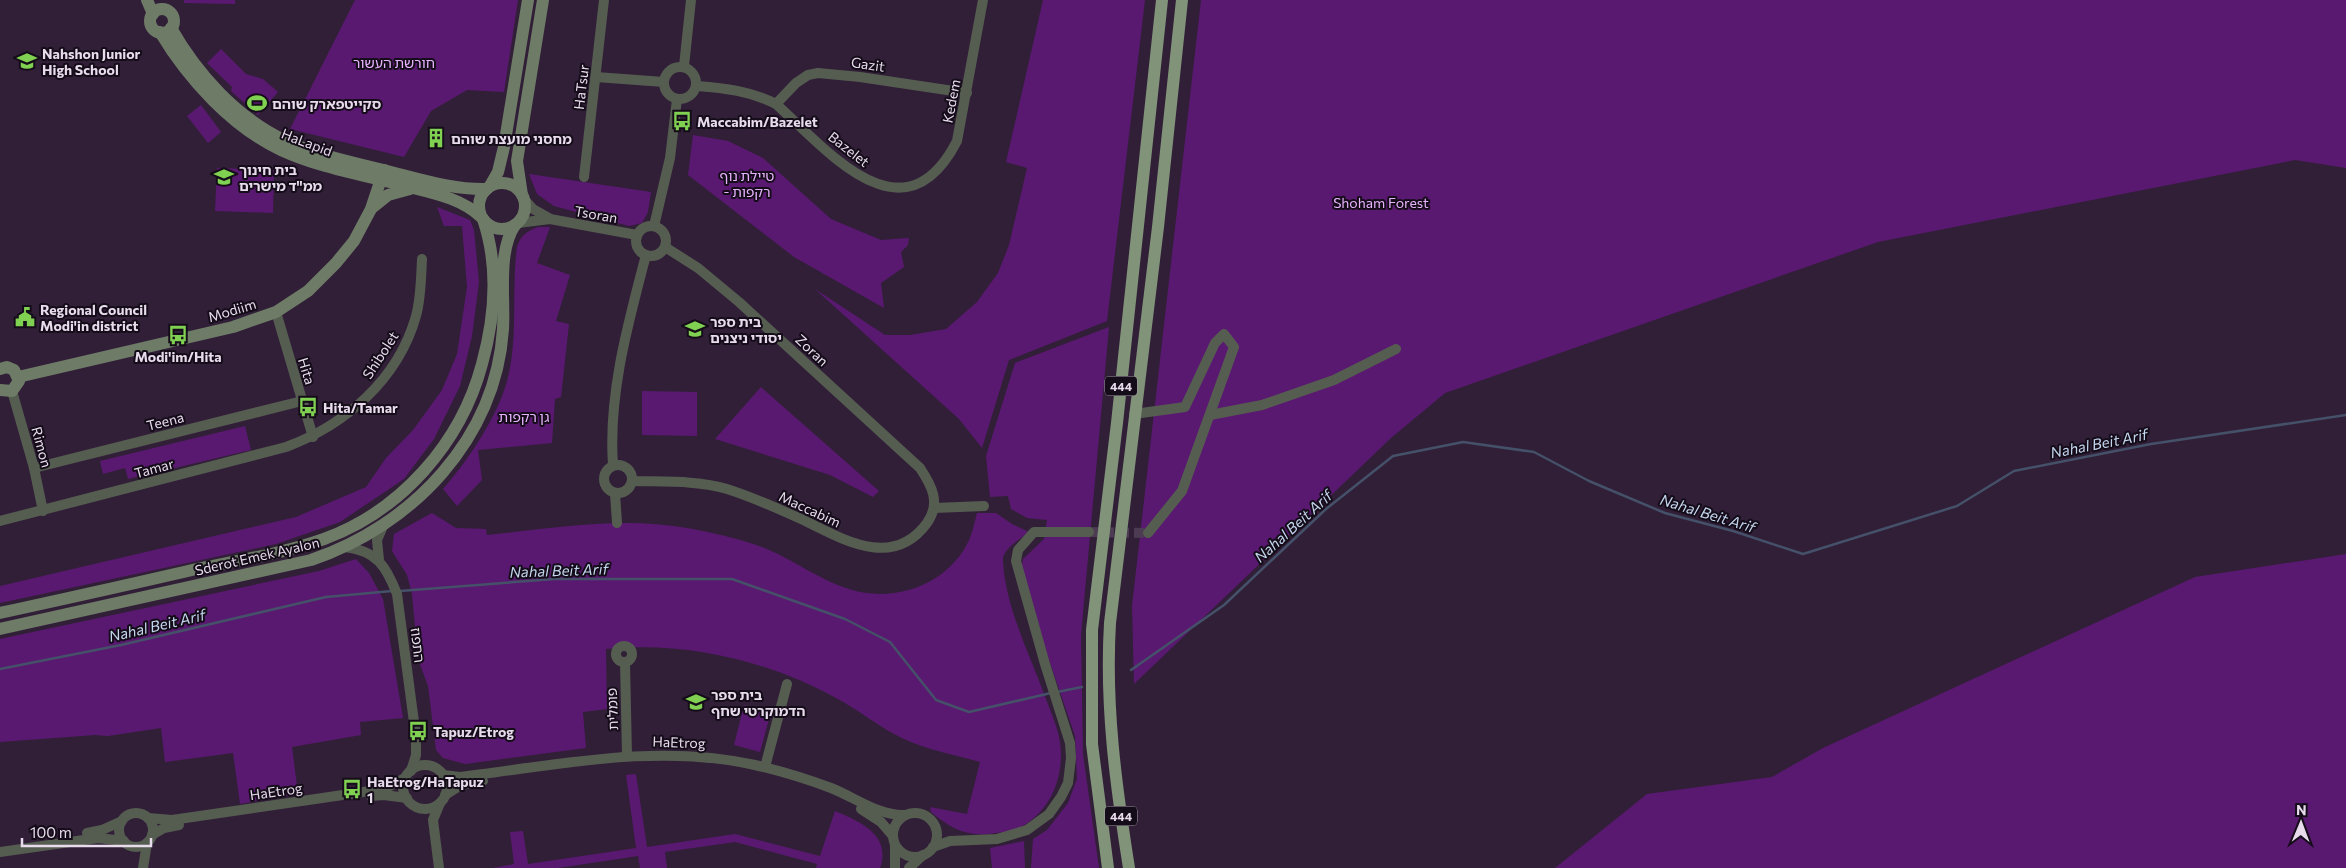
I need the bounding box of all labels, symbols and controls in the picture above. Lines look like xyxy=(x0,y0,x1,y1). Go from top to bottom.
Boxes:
place label: Nahshon Junior High School xyxy=(42,45,141,78)
school or university icon: Nahshon Junior High School xyxy=(16,50,38,72)
street label: Gazit xyxy=(850,53,886,75)
park label: חורשת העשור xyxy=(353,54,435,71)
street label: HaTsur xyxy=(570,63,592,111)
street label: Kedem xyxy=(938,78,964,124)
sports icon: סקייטפארק שוהם xyxy=(246,92,268,114)
place label: סקייטפארק שוהם xyxy=(272,95,381,112)
bus stop icon: Maccabim/Bazelet xyxy=(671,110,693,132)
place label: Maccabim/Bazelet xyxy=(697,113,818,130)
street label: HaLapid xyxy=(279,125,335,159)
building icon: מחסני מועצת שוהם xyxy=(425,127,447,149)
street label: Bazelet xyxy=(825,128,873,170)
place label: מחסני מועצת שוהם xyxy=(451,130,572,147)
place label: בית חינוך ממ"ד מישרים xyxy=(239,161,322,194)
school or university icon: בית חינוך ממ"ד מישרים xyxy=(213,166,235,188)
park label: טיילת נוף - רקפות xyxy=(720,167,775,200)
park label: Shoham Forest xyxy=(1333,194,1429,211)
street label: Tsoran xyxy=(573,202,619,226)
street label: Modiim xyxy=(206,295,258,325)
place label: Regional Council Modi'in district xyxy=(40,301,147,334)
public building icon: Regional Council Modi'in district xyxy=(14,306,36,328)
place label: בית ספר יסודי ניצנים xyxy=(710,313,782,346)
school or university icon: בית ספר יסודי ניצנים xyxy=(684,318,706,340)
bus stop icon: Modi'im/Hita xyxy=(167,324,189,346)
street label: Shibolet xyxy=(358,328,402,382)
street label: Zoran xyxy=(792,331,832,369)
place label: Modi'im/Hita xyxy=(134,348,222,365)
street label: Hita xyxy=(295,356,319,386)
road number: 444 xyxy=(1105,376,1137,396)
bus stop icon: Hita/Tamar xyxy=(297,396,319,418)
place label: Hita/Tamar xyxy=(323,399,398,416)
street label: Teena xyxy=(145,408,185,434)
park label: גן רקפות xyxy=(499,408,549,425)
water label: Nahal Beit Arif xyxy=(2049,424,2151,461)
street label: Rimon xyxy=(28,425,56,469)
street label: Tamar xyxy=(132,454,176,481)
water label: Nahal Beit Arif xyxy=(1250,485,1337,566)
street label: Maccabim xyxy=(777,487,843,531)
water label: Nahal Beit Arif xyxy=(1658,490,1760,537)
street label: Sderot Emek Ayalon xyxy=(193,533,321,579)
water label: Nahal Beit Arif xyxy=(509,559,611,581)
water label: Nahal Beit Arif xyxy=(107,605,209,645)
street label: התפוז xyxy=(407,626,429,664)
place label: בית ספר הדמוקרטי שחף xyxy=(711,686,806,719)
street label: פומלית xyxy=(603,687,621,731)
school or university icon: בית ספר הדמוקרטי שחף xyxy=(685,691,707,713)
bus stop icon: Tapuz/Etrog xyxy=(407,720,429,742)
place label: Tapuz/Etrog xyxy=(433,723,514,740)
street label: HaEtrog xyxy=(652,733,706,751)
place label: HaEtrog/HaTapuz 1 xyxy=(367,773,484,806)
bus stop icon: HaEtrog/HaTapuz 1 xyxy=(341,778,363,800)
street label: HaEtrog xyxy=(249,779,304,803)
north arrow xyxy=(2276,798,2326,848)
text: N xyxy=(2296,801,2307,818)
road number: 444 xyxy=(1105,806,1137,826)
scale bar xyxy=(22,816,151,848)
text: 100 m xyxy=(30,823,72,841)

